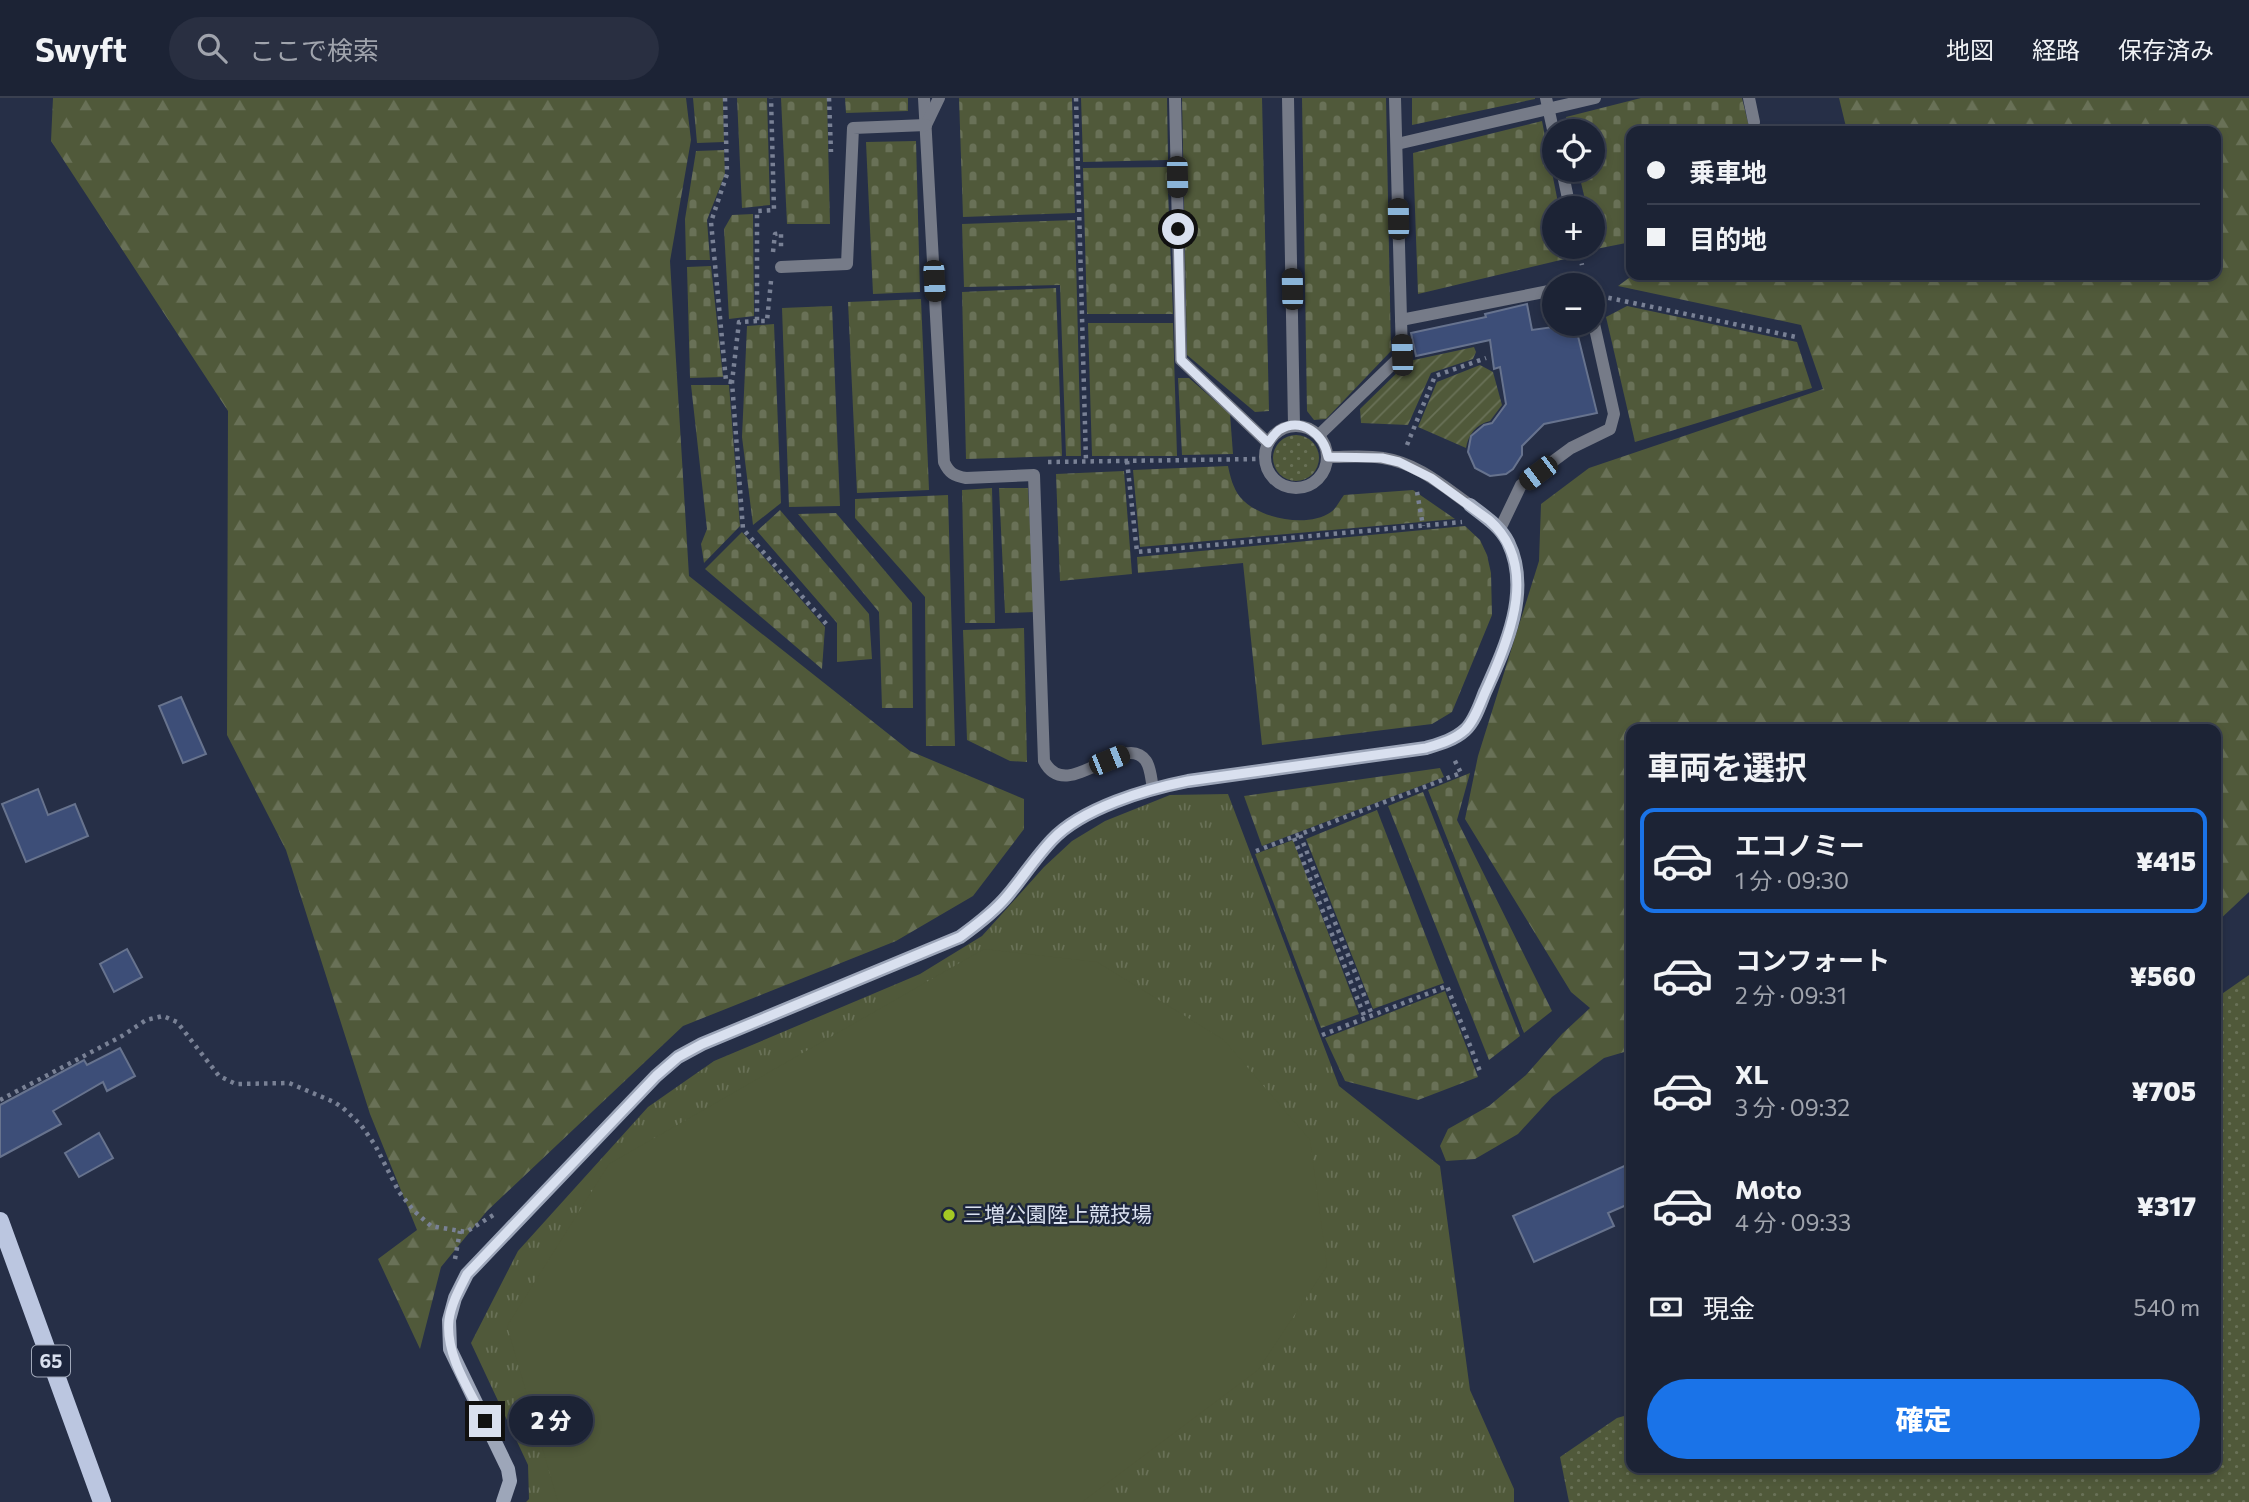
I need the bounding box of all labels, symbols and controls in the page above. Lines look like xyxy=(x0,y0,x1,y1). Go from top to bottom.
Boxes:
search box xyxy=(169,17,659,80)
text: Swyft xyxy=(35,28,127,69)
icon: search xyxy=(193,29,231,67)
text: ここで検索 xyxy=(249,34,379,65)
text: 地図 xyxy=(1946,35,1994,64)
text: 経路 xyxy=(2032,35,2080,64)
text: 保存済み xyxy=(2118,35,2214,64)
map controls xyxy=(1542,119,1605,336)
button: locate xyxy=(1542,119,1605,182)
car xyxy=(1167,156,1188,198)
text: 乗車地 xyxy=(1689,156,1767,187)
button: + xyxy=(1542,196,1605,259)
car xyxy=(1388,198,1409,240)
route start xyxy=(1162,213,1194,245)
text: 目的地 xyxy=(1689,223,1767,254)
car xyxy=(923,259,946,303)
car xyxy=(1282,268,1303,310)
button: − xyxy=(1542,273,1605,336)
car xyxy=(1391,334,1414,376)
car xyxy=(1515,452,1562,494)
car xyxy=(1086,742,1133,778)
text: 車両を選択 xyxy=(1647,746,1807,786)
icon: car xyxy=(1651,829,1714,892)
text: エコノミー xyxy=(1735,829,1865,860)
text: ¥415 xyxy=(2136,845,2196,876)
text: 1 分 · 09:30 xyxy=(1735,866,1849,894)
icon: car xyxy=(1651,944,1714,1007)
text: コンフォート xyxy=(1735,944,1890,975)
text: ¥560 xyxy=(2130,960,2196,991)
text: 2 分 · 09:31 xyxy=(1735,981,1847,1009)
text: XL xyxy=(1735,1058,1769,1089)
icon: car xyxy=(1651,1059,1714,1122)
text: ¥705 xyxy=(2132,1075,2196,1106)
text: 3 分 · 09:32 xyxy=(1735,1093,1850,1121)
text: Moto xyxy=(1735,1173,1802,1204)
icon: car xyxy=(1651,1174,1714,1237)
text: ¥317 xyxy=(2137,1190,2196,1221)
place label: 三増公園陸上競技場 xyxy=(963,1201,1152,1226)
marker: 三増公園陸上競技場 xyxy=(941,1207,957,1223)
text: 4 分 · 09:33 xyxy=(1735,1208,1851,1236)
icon: cash xyxy=(1647,1288,1685,1326)
text: 現金 xyxy=(1703,1292,1755,1323)
text: 540 m xyxy=(2134,1293,2200,1321)
road number: 65 xyxy=(32,1345,70,1376)
button: 確定 xyxy=(1647,1379,2200,1459)
callout: 2 分 xyxy=(510,1396,594,1446)
route end xyxy=(469,1405,501,1437)
text: 2 分 xyxy=(531,1406,571,1434)

